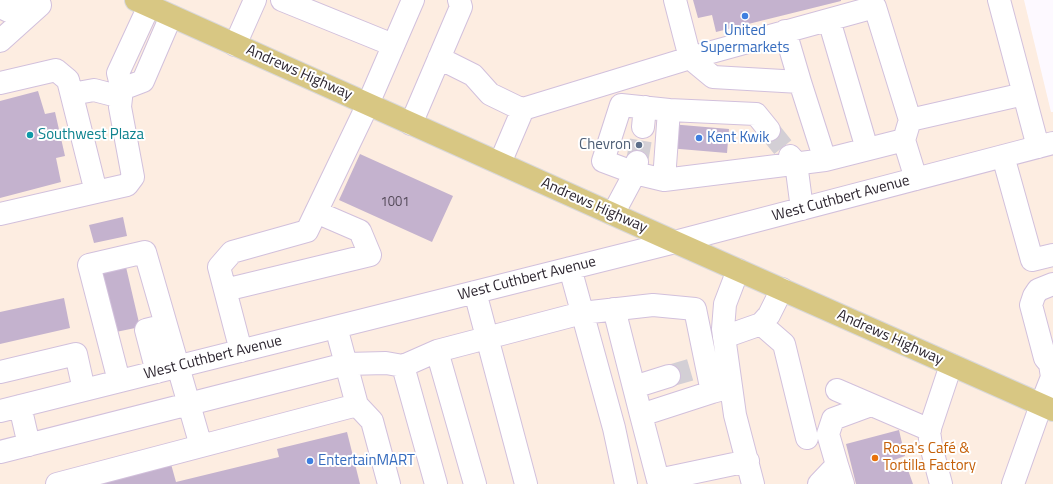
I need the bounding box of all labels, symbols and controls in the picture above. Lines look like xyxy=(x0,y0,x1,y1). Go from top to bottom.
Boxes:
marker: United Supermarkets xyxy=(740,11,750,21)
place label: United Supermarkets xyxy=(701,22,789,57)
street label: Andrews Highway xyxy=(243,42,355,104)
place label: Southwest Plaza xyxy=(38,126,144,144)
place label: Kent Kwik xyxy=(707,129,770,147)
marker: Southwest Plaza xyxy=(25,130,35,140)
marker: Kent Kwik xyxy=(694,133,704,143)
place label: Chevron xyxy=(579,136,631,154)
marker: Chevron xyxy=(634,140,644,150)
street label: West Cuthbert Avenue xyxy=(770,172,912,226)
street label: Andrews Highway xyxy=(538,175,650,237)
house number: 1001 xyxy=(380,195,410,211)
street label: West Cuthbert Avenue xyxy=(456,253,598,305)
street label: Andrews Highway xyxy=(834,307,946,369)
street label: West Cuthbert Avenue xyxy=(142,332,284,384)
place label: Rosa's Café & Tortilla Factory xyxy=(883,440,976,475)
place label: EntertainMART xyxy=(318,452,415,470)
marker: Rosa's Café & Tortilla Factory xyxy=(870,453,880,463)
marker: EntertainMART xyxy=(305,456,315,466)

